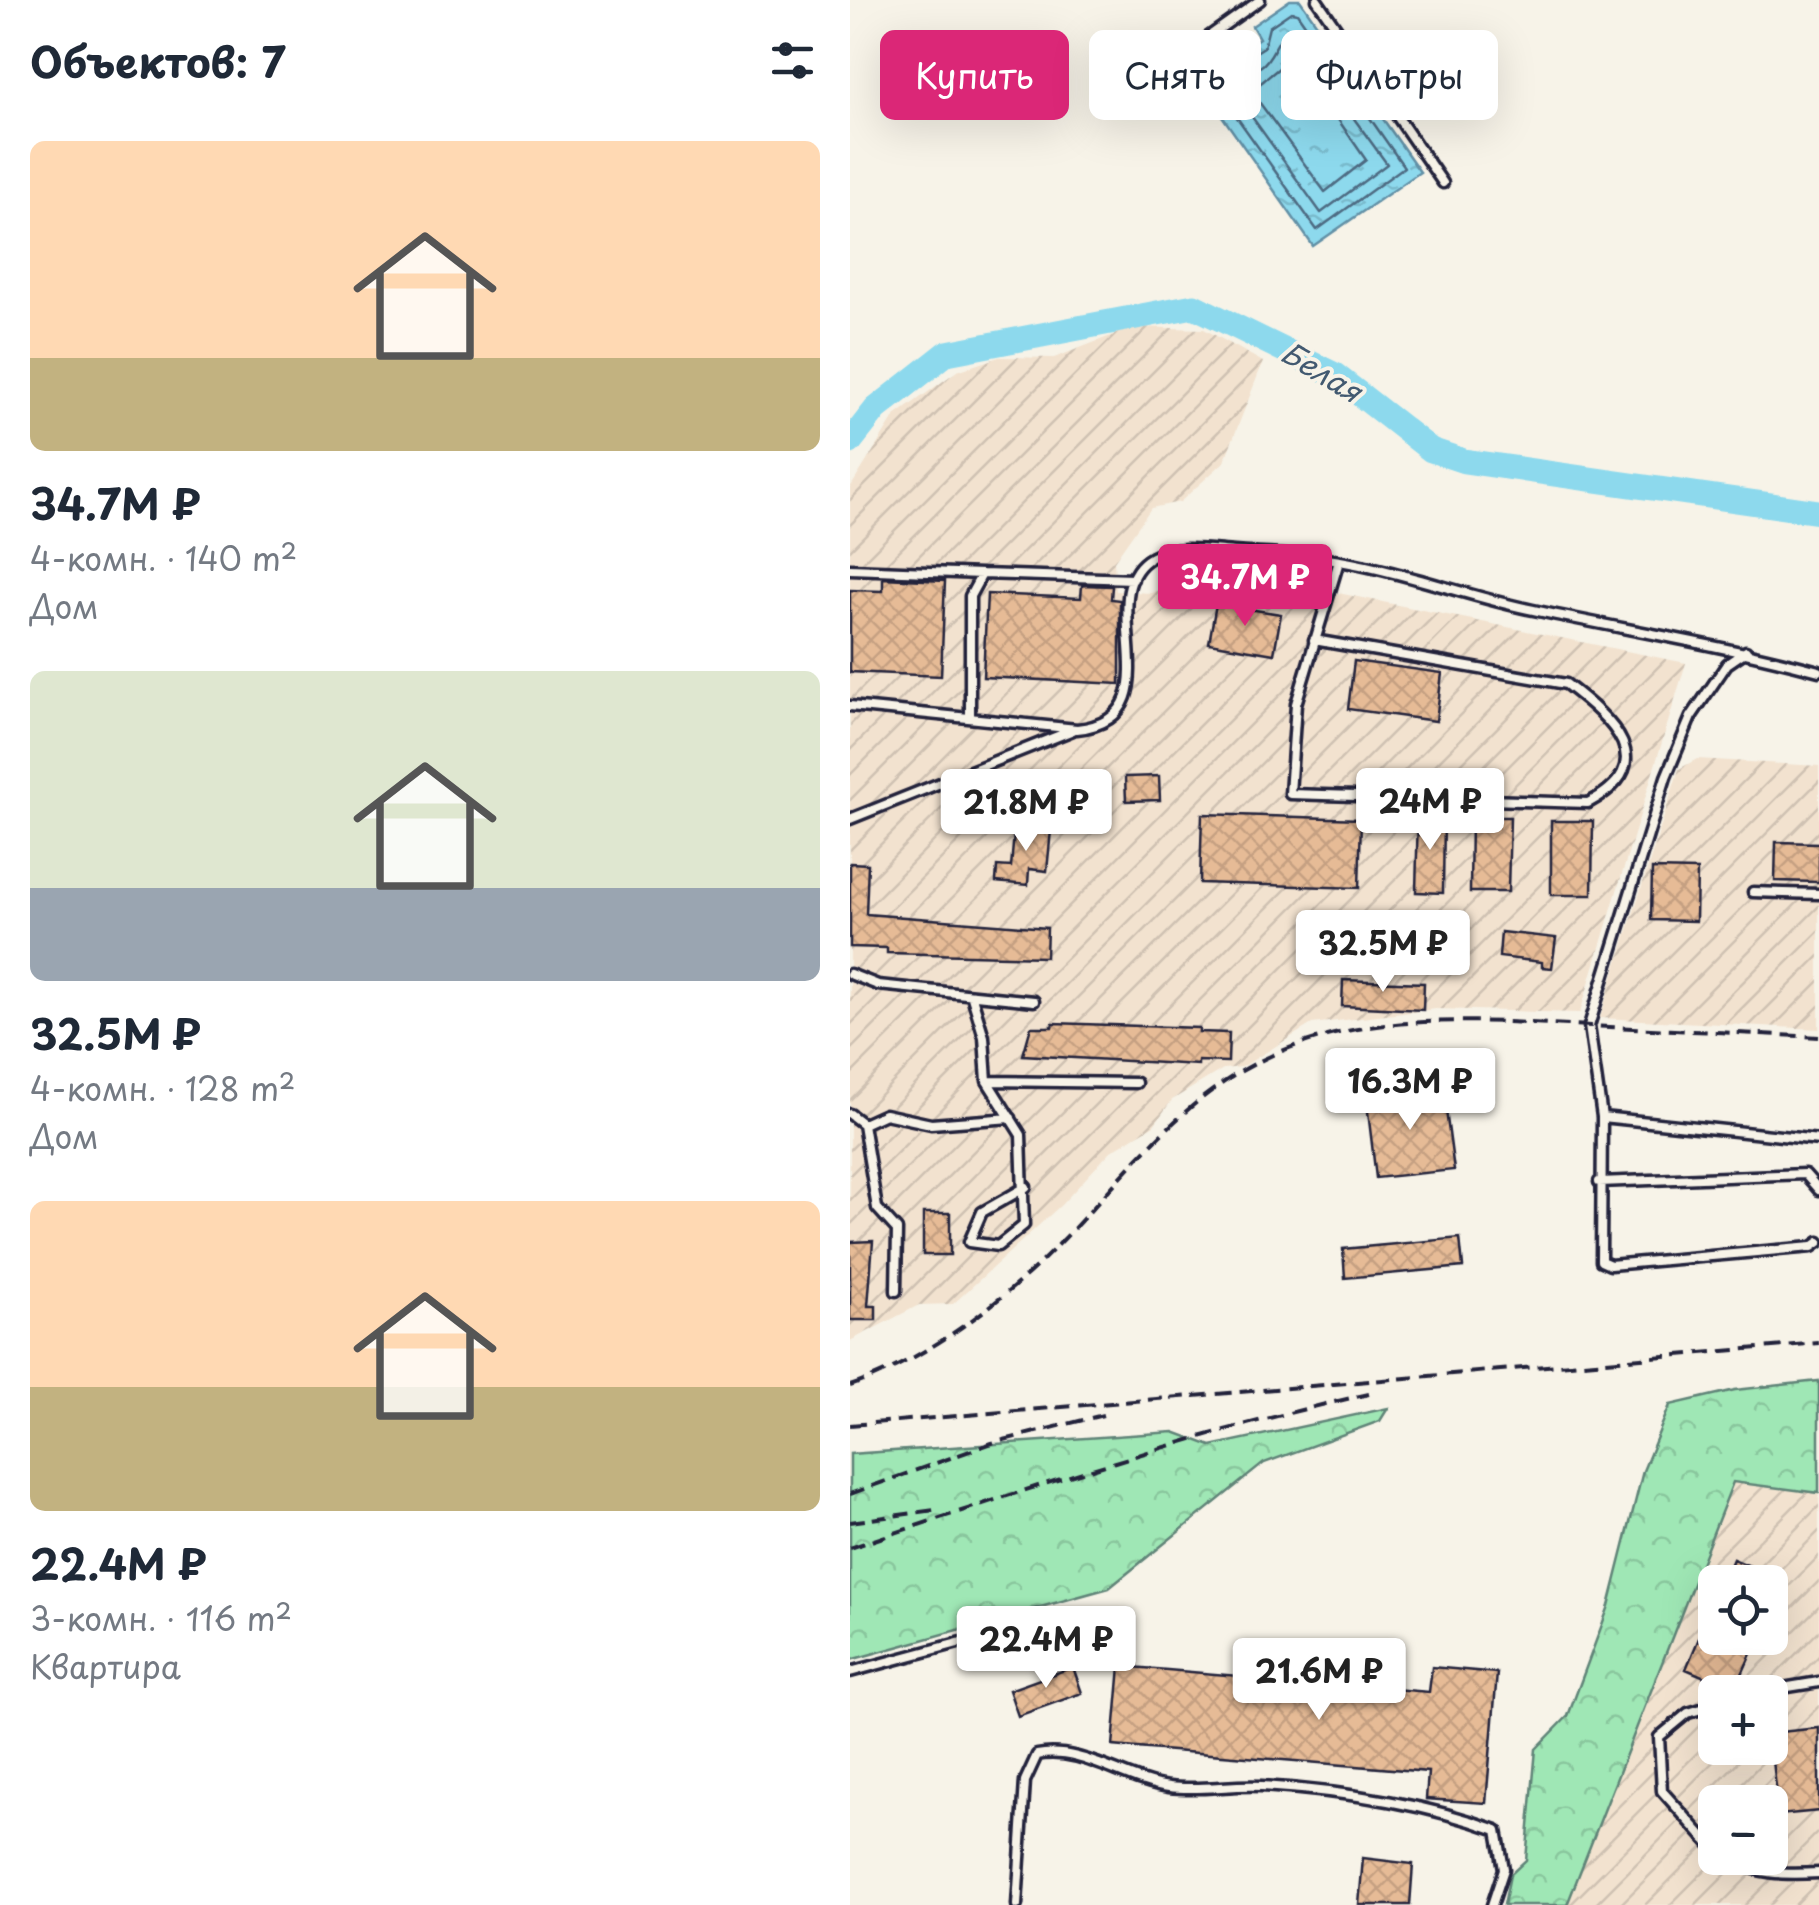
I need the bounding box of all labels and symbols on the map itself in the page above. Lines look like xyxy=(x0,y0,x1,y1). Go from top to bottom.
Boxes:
water label: Белая xyxy=(1274,329,1373,413)
pin: 34.7M ₽ xyxy=(1153,544,1337,629)
pin: 24M ₽ xyxy=(1360,768,1500,853)
pin: 21.8M ₽ xyxy=(934,769,1118,854)
pin: 32.5M ₽ xyxy=(1291,910,1475,995)
pin: 16.3M ₽ xyxy=(1318,1048,1502,1133)
pin: 22.4M ₽ xyxy=(954,1606,1138,1691)
pin: 21.6M ₽ xyxy=(1227,1638,1411,1723)

